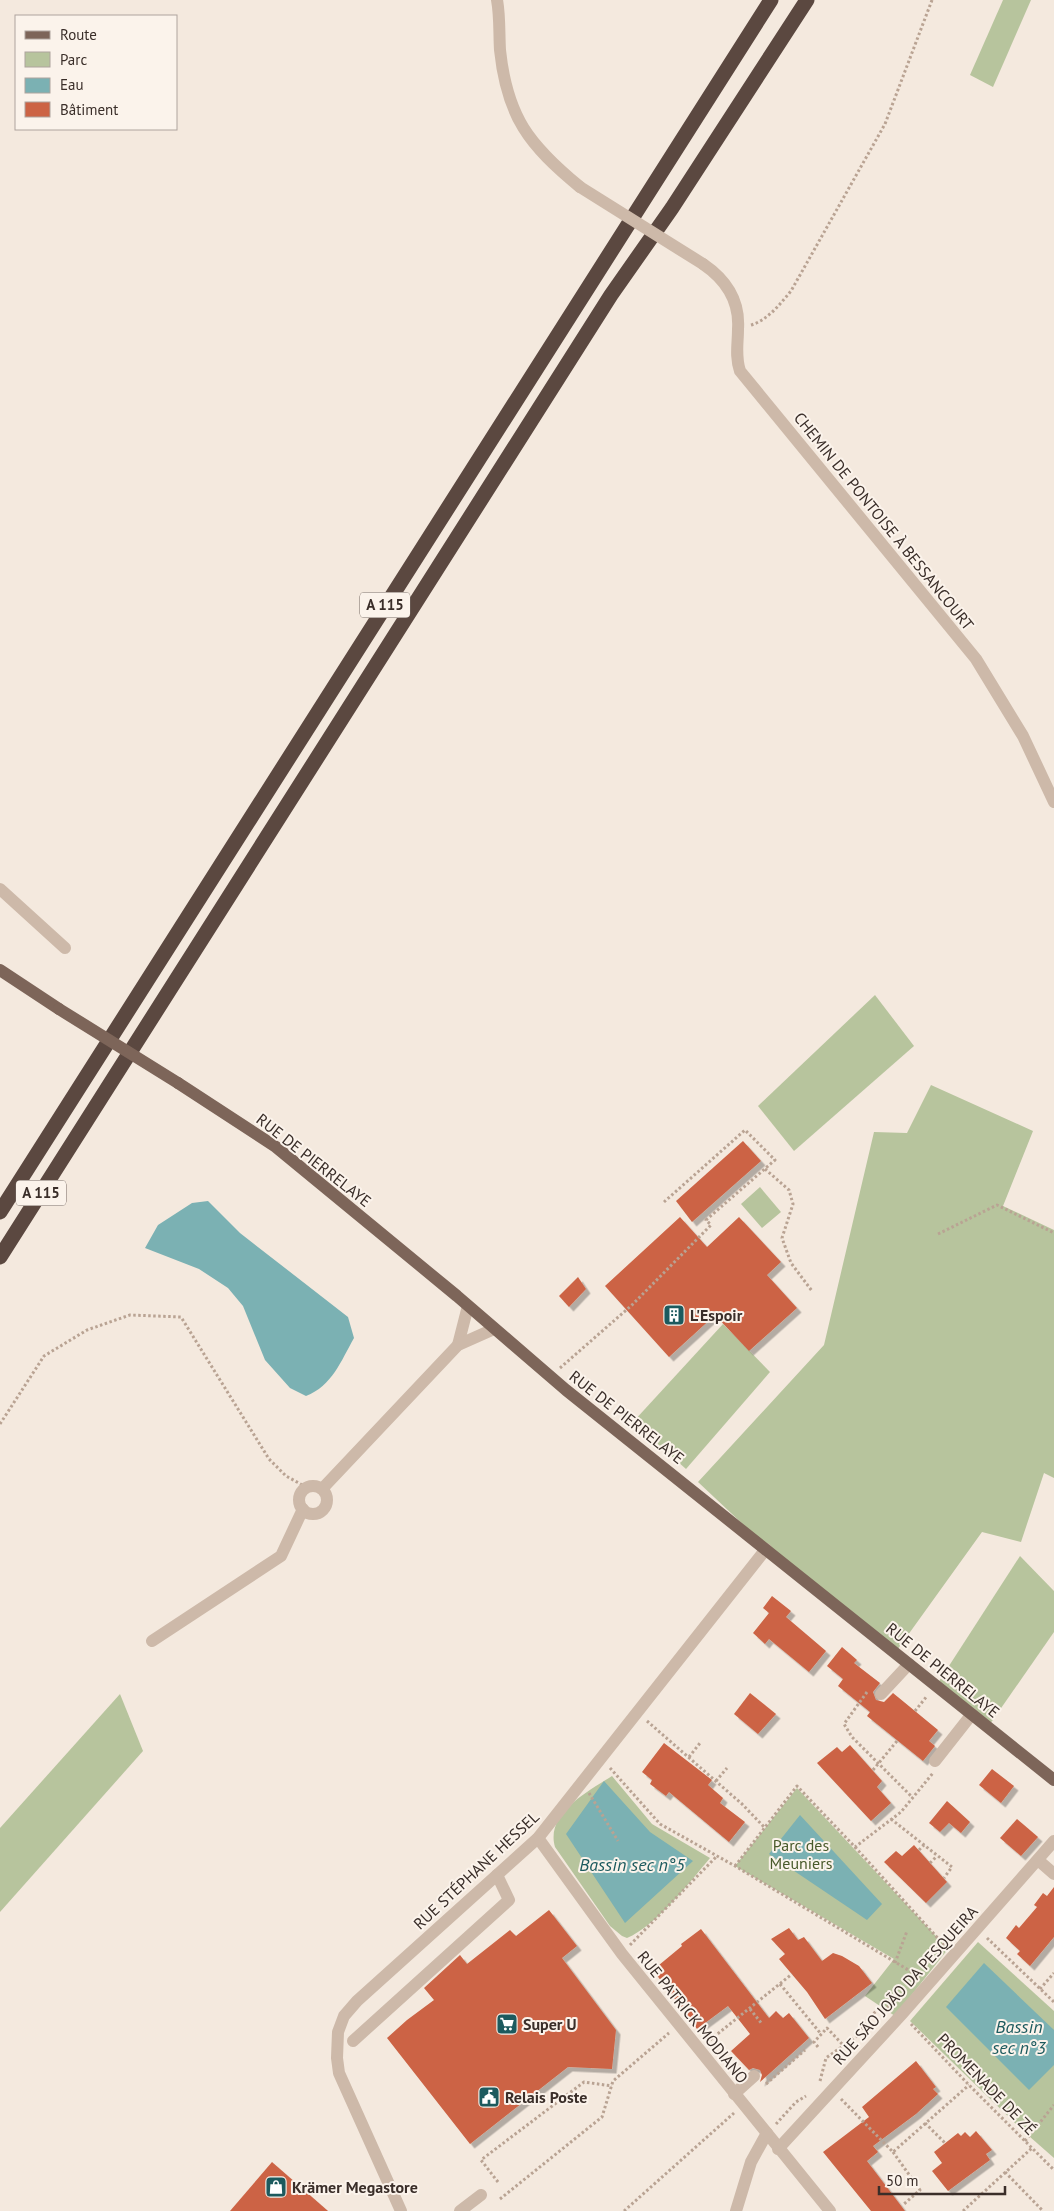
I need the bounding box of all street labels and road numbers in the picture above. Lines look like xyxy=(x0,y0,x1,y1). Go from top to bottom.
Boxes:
street label: CHEMIN DE PONTOISE À BESSANCOURT xyxy=(790,408,978,634)
road number: A 115 xyxy=(360,592,410,618)
street label: RUE DE PIERRELAYE xyxy=(253,1109,375,1211)
road number: A 115 xyxy=(16,1180,66,1206)
street label: RUE DE PIERRELAYE xyxy=(566,1366,688,1468)
street label: RUE DE PIERRELAYE xyxy=(882,1618,1004,1722)
street label: RUE STÉPHANE HESSEL xyxy=(409,1807,543,1933)
street label: RUE SÃO JOÃO DA PESQUEIRA xyxy=(828,1901,982,2069)
street label: RUE PATRICK MODIANO xyxy=(633,1947,753,2087)
street label: PROMENADE DE ZÉ xyxy=(933,2029,1041,2139)

